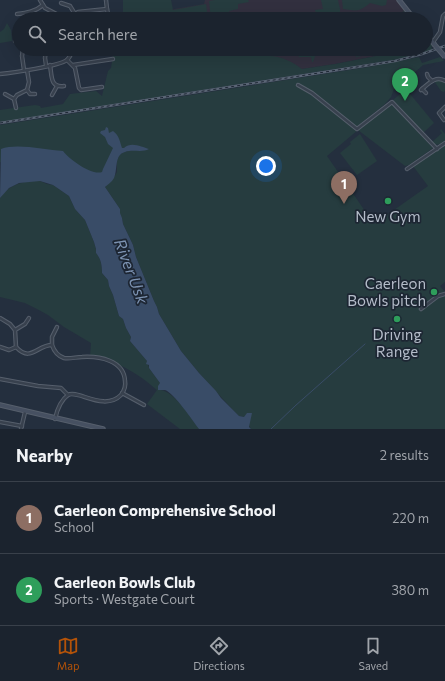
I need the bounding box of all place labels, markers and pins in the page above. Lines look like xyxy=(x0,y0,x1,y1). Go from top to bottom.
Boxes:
pin: 2 xyxy=(392,68,418,101)
pin: 1 xyxy=(331,171,357,204)
marker: New Gym xyxy=(383,196,393,206)
place label: New Gym xyxy=(355,207,421,225)
place label: Caerleon Bowls pitch xyxy=(347,274,426,309)
marker: Caerleon Bowls pitch xyxy=(429,287,439,297)
marker: Driving Range xyxy=(392,314,402,324)
place label: Driving Range xyxy=(372,325,422,360)

